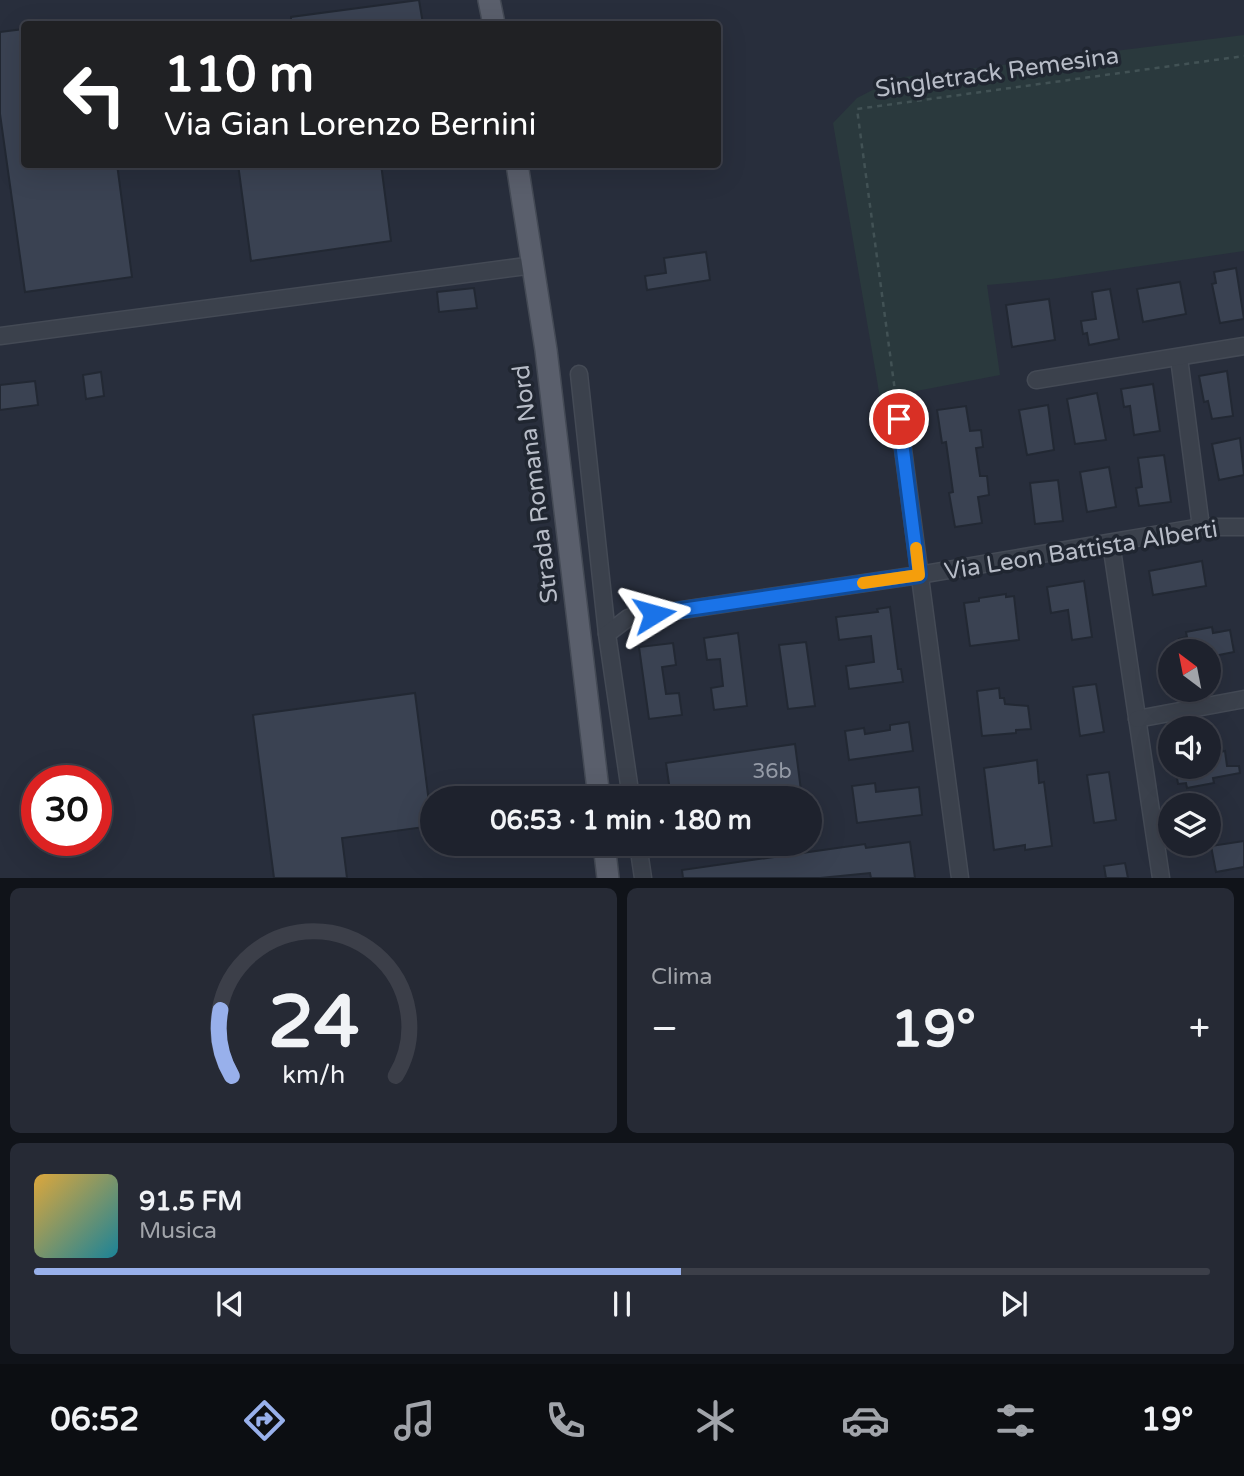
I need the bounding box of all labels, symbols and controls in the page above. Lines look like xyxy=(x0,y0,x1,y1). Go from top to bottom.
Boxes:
street label: Singletrack Remesina xyxy=(873,41,1121,104)
text: 110 m xyxy=(164,46,314,105)
icon: left xyxy=(49,49,140,140)
text: Via Gian Lorenzo Bernini xyxy=(164,106,536,144)
street label: Strada Romana Nord xyxy=(506,363,565,605)
pin xyxy=(869,389,929,449)
icon: arrive xyxy=(880,400,918,438)
street label: Via Leon Battista Alberti xyxy=(942,515,1220,586)
position arrow xyxy=(617,577,691,651)
north arrow xyxy=(1158,639,1222,702)
map controls xyxy=(1158,639,1221,856)
button: sound xyxy=(1158,716,1221,779)
house number: 36b xyxy=(752,759,792,784)
speed limit sign: 30 xyxy=(21,765,112,856)
button: layers xyxy=(1158,793,1221,856)
text: 06:53 · 1 min · 180 m xyxy=(490,805,752,836)
text: Clima xyxy=(651,963,712,991)
text: 24 xyxy=(268,980,359,1068)
text: 19° xyxy=(891,998,976,1061)
text: − xyxy=(651,1006,678,1052)
text: + xyxy=(1189,1006,1210,1052)
text: km/h xyxy=(282,1060,345,1090)
text: 91.5 FM xyxy=(139,1186,242,1217)
text: Musica xyxy=(139,1217,217,1245)
icon: previous xyxy=(211,1285,249,1323)
icon: pause xyxy=(603,1285,641,1323)
icon: next xyxy=(995,1285,1033,1323)
icon: directions xyxy=(240,1396,289,1445)
icon: music xyxy=(390,1396,439,1445)
icon: phone xyxy=(541,1396,590,1445)
icon: climate xyxy=(691,1396,740,1445)
icon: car xyxy=(841,1396,890,1445)
icon: filters xyxy=(991,1396,1040,1445)
text: 06:52 xyxy=(51,1401,139,1439)
text: 19° xyxy=(1141,1401,1193,1439)

